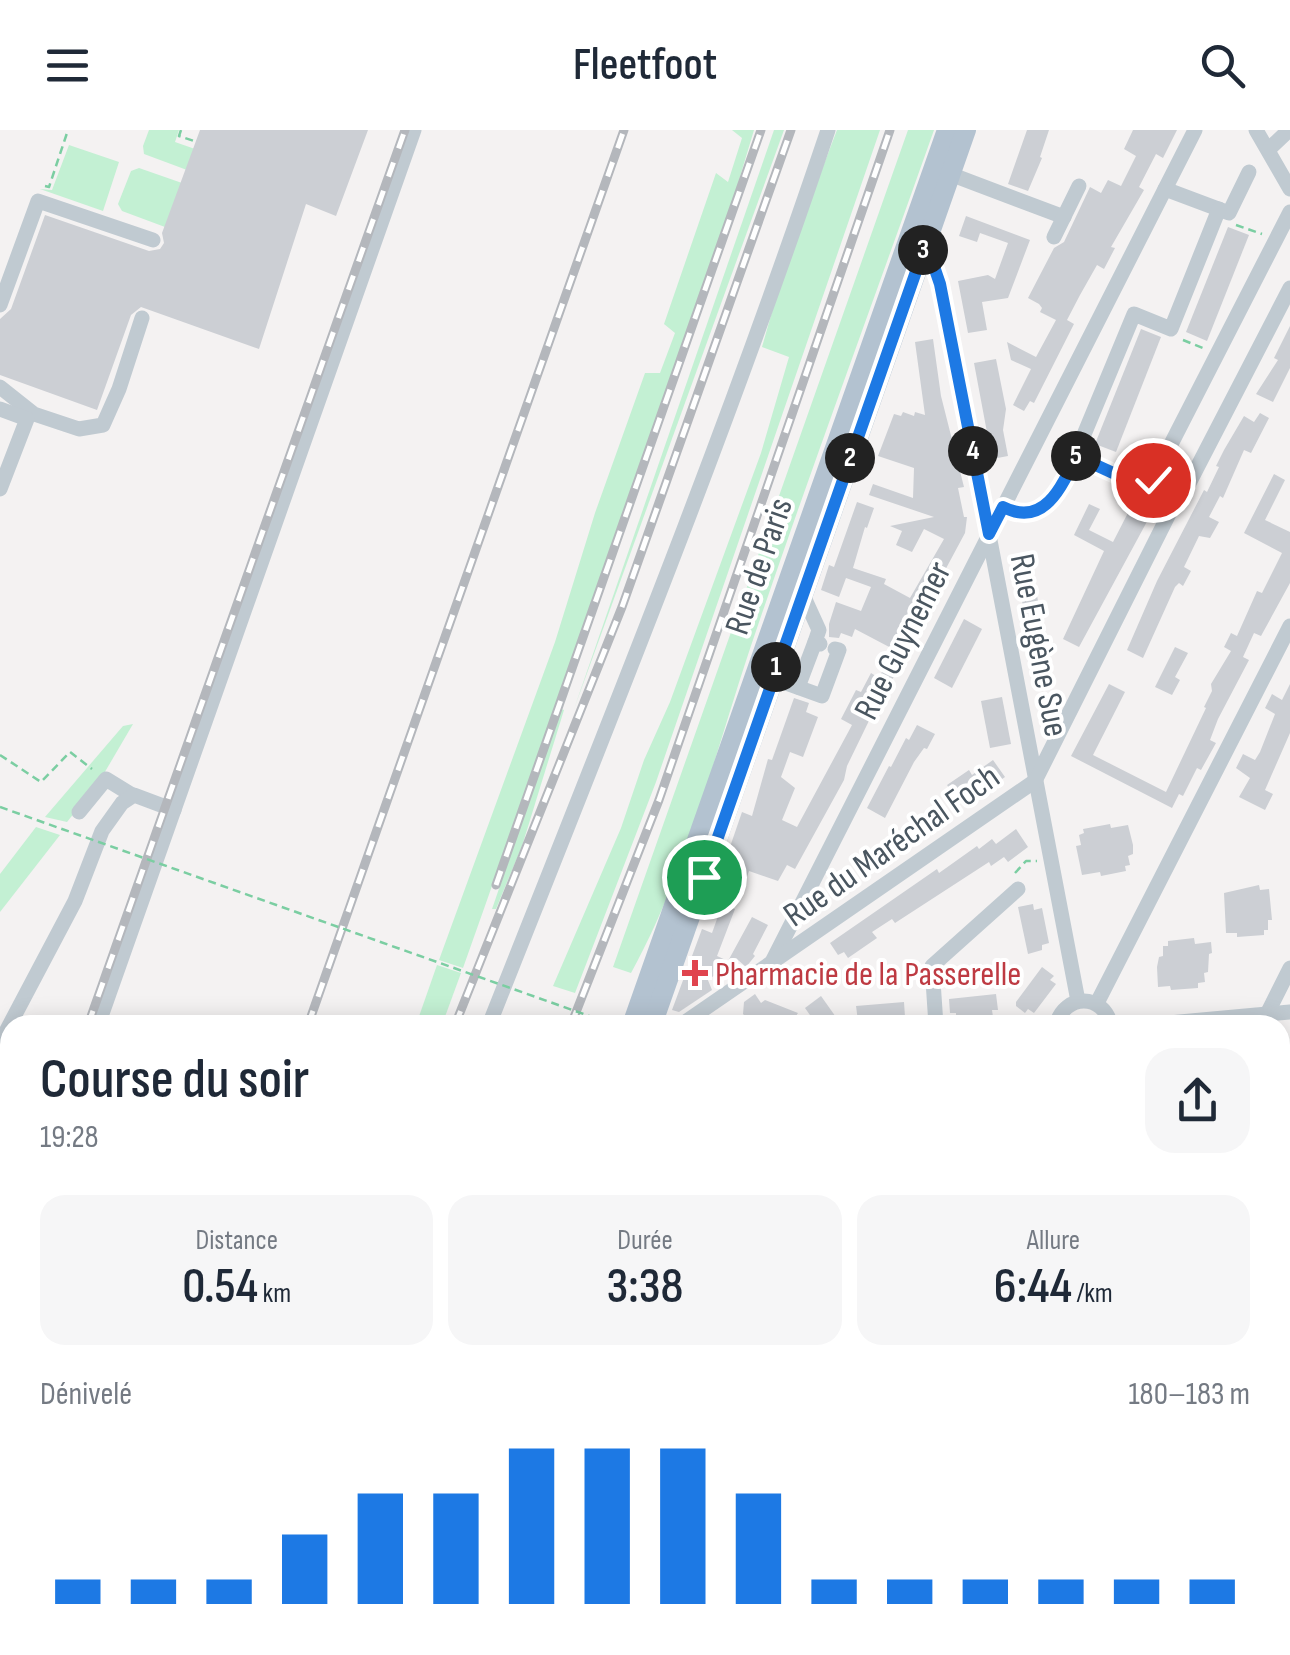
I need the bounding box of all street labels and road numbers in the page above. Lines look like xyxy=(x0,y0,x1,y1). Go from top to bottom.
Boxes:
street label: Rue de Paris xyxy=(716,493,803,640)
street label: Rue Eugène Sue xyxy=(1000,550,1077,741)
street label: Rue Guynemer xyxy=(845,554,961,727)
street label: Rue du Maréchal Foch xyxy=(776,756,1008,937)

